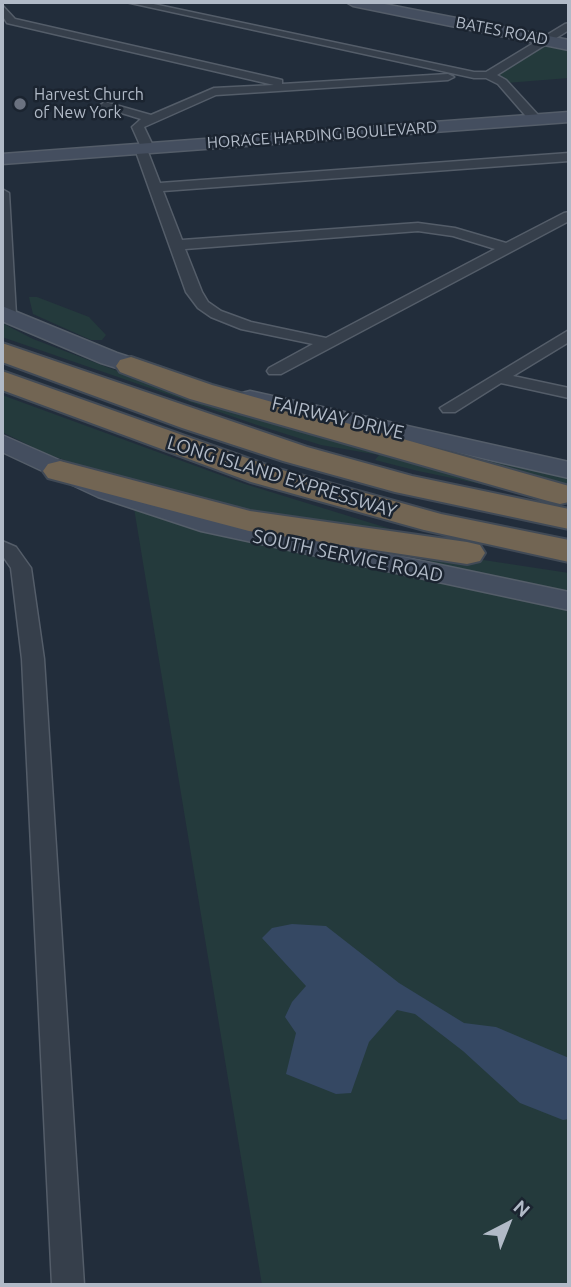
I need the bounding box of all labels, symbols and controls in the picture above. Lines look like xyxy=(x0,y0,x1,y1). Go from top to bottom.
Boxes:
street label: BATES ROAD xyxy=(454,13,550,49)
place label: Harvest Church of New York xyxy=(34,85,144,123)
marker: Harvest Church of New York xyxy=(12,96,28,112)
street label: HORACE HARDING BOULEVARD xyxy=(206,117,438,153)
street label: FAIRWAY DRIVE xyxy=(270,392,406,444)
street label: LONG ISLAND EXPRESSWAY xyxy=(165,431,399,523)
street label: SOUTH SERVICE ROAD xyxy=(251,525,445,587)
north arrow xyxy=(473,1189,543,1259)
text: N xyxy=(509,1195,535,1221)

